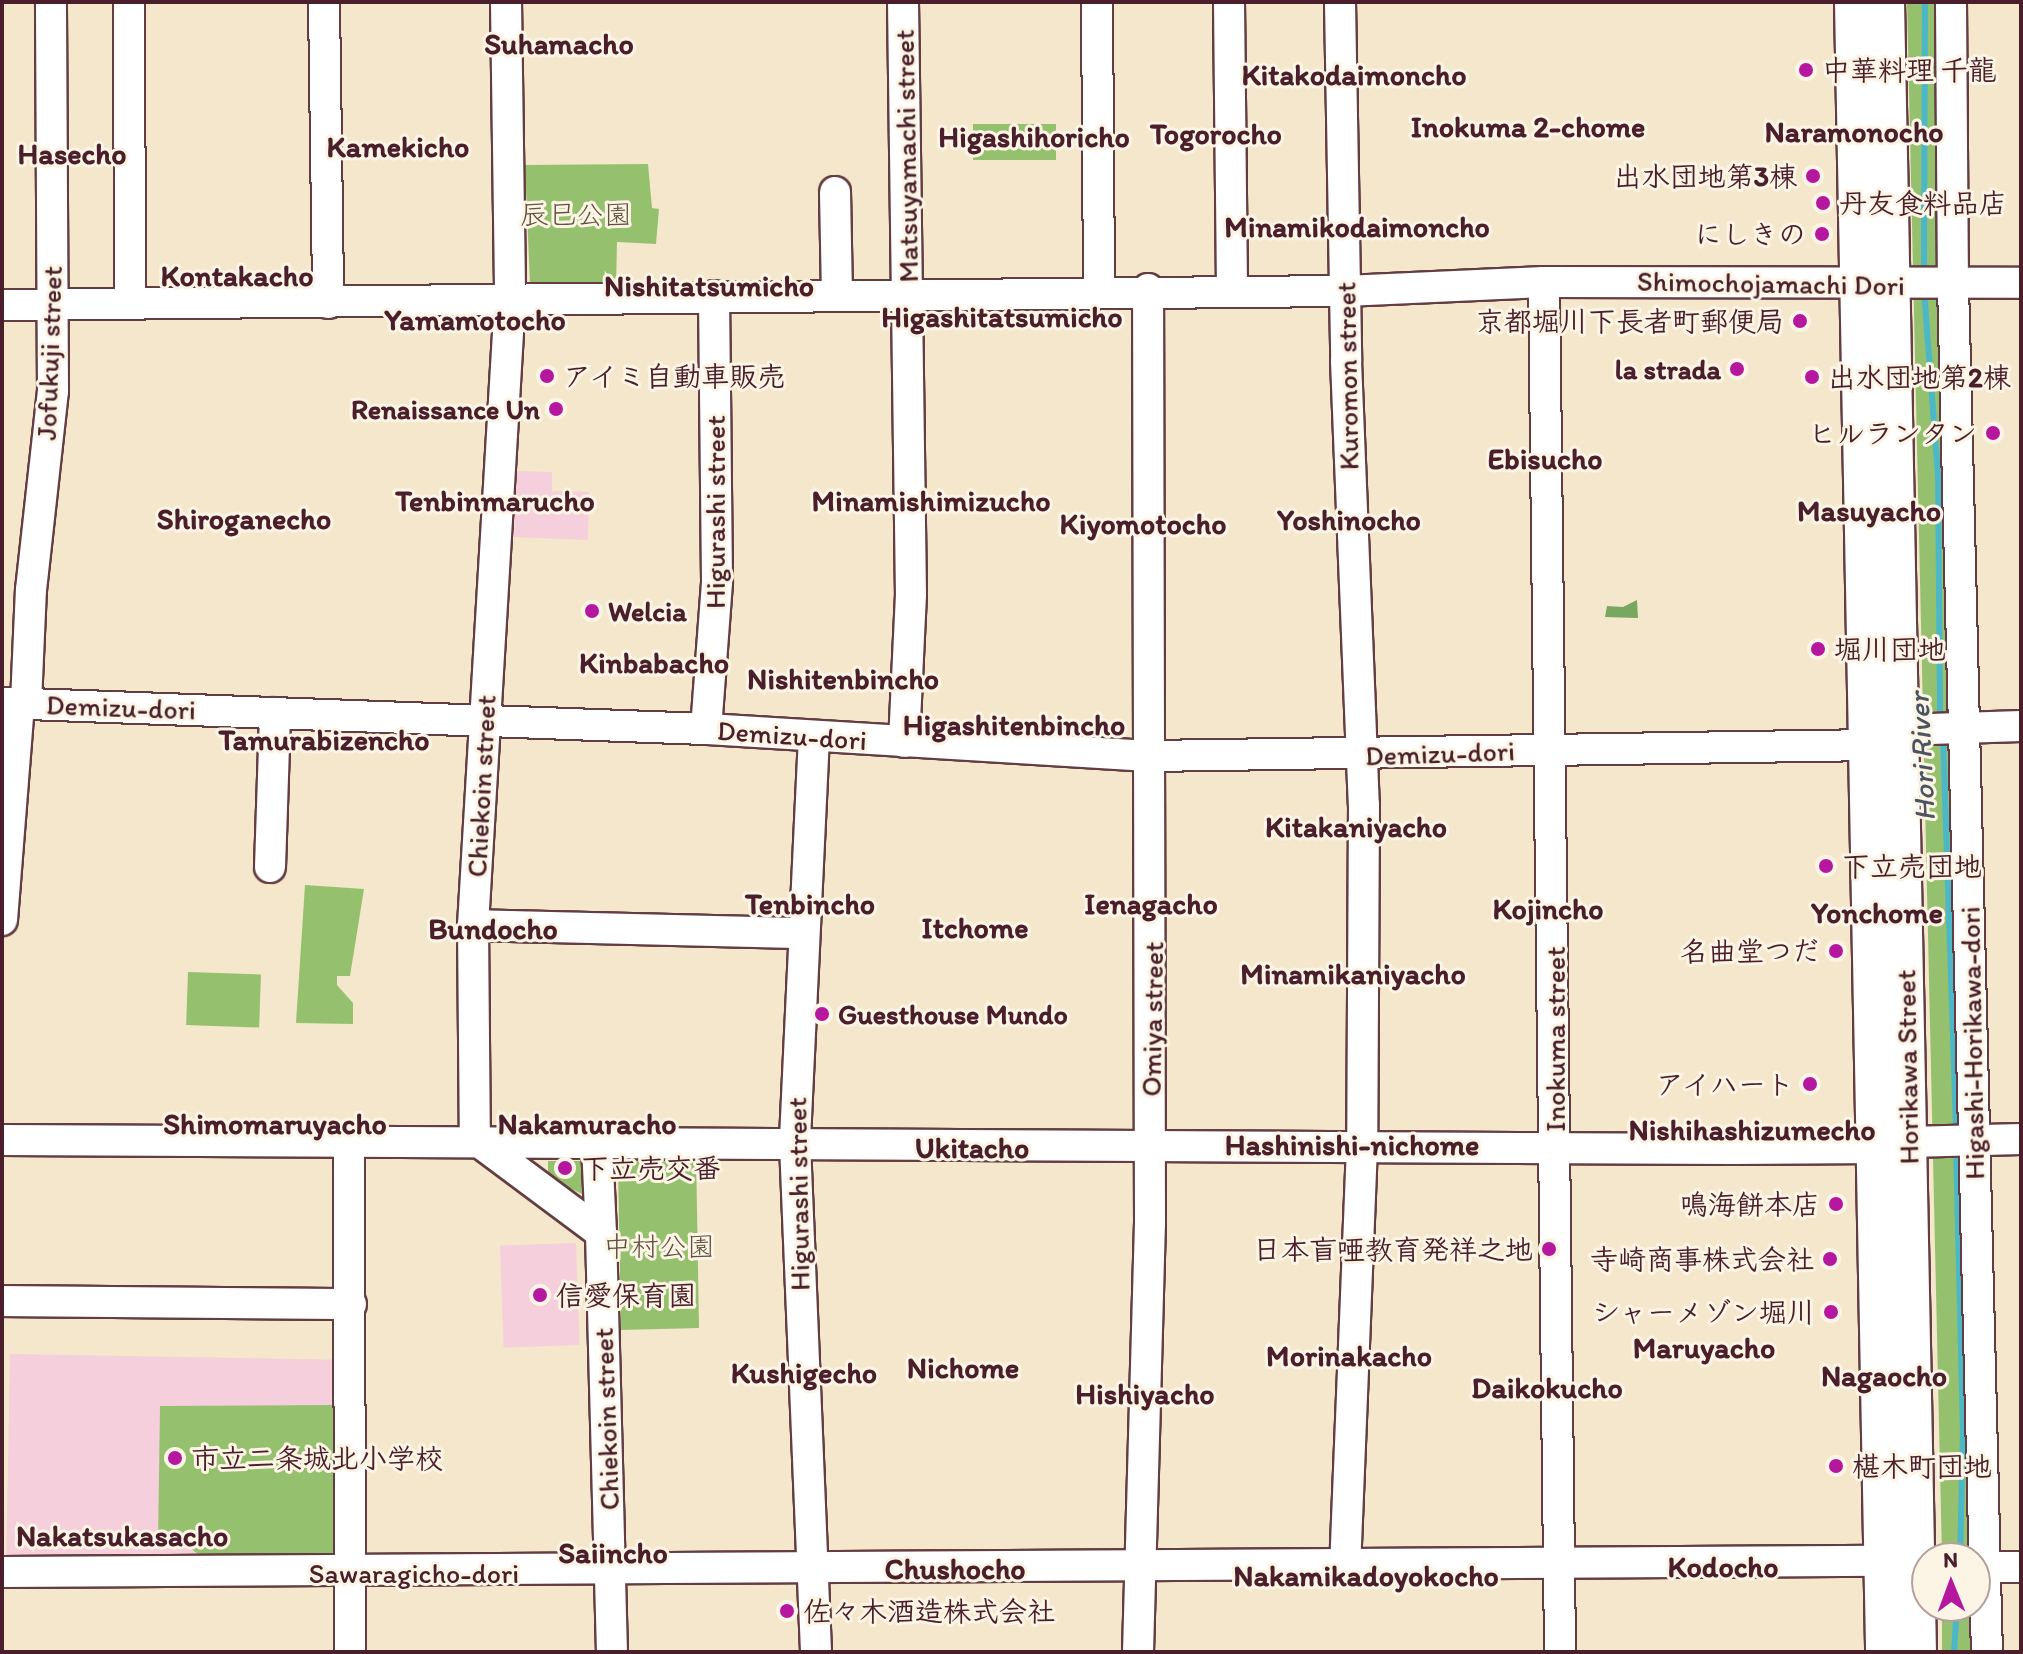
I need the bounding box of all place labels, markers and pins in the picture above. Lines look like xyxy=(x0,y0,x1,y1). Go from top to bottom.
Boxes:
place label: 中華料理 千龍 xyxy=(1822,53,1996,87)
marker: 中華料理 千龍 xyxy=(1797,61,1815,79)
place label: 出水団地第3棟 xyxy=(1614,159,1797,193)
marker: 出水団地第3棟 xyxy=(1804,167,1822,185)
place label: 丹友食料品店 xyxy=(1839,186,2007,220)
marker: 丹友食料品店 xyxy=(1814,194,1832,212)
place label: にしきの xyxy=(1694,217,1806,251)
marker: にしきの xyxy=(1813,225,1831,243)
place label: 京都堀川下長者町郵便局 xyxy=(1476,304,1784,338)
marker: 京都堀川下長者町郵便局 xyxy=(1791,312,1809,330)
place label: la strada xyxy=(1614,352,1721,386)
place label: アイミ自動車販売 xyxy=(563,359,787,393)
marker: la strada xyxy=(1728,360,1746,378)
place label: 出水団地第2棟 xyxy=(1828,360,2011,394)
marker: アイミ自動車販売 xyxy=(538,367,556,385)
marker: 出水団地第2棟 xyxy=(1803,368,1821,386)
place label: Renaissance Un xyxy=(351,392,540,426)
marker: Renaissance Un xyxy=(547,400,565,418)
place label: ヒルランタン xyxy=(1809,416,1977,450)
marker: ヒルランタン xyxy=(1984,424,2002,442)
place label: Welcia xyxy=(608,594,687,628)
marker: Welcia xyxy=(583,602,601,620)
place label: 堀川団地 xyxy=(1834,632,1946,666)
marker: 堀川団地 xyxy=(1809,640,1827,658)
place label: 下立売団地 xyxy=(1842,849,1982,883)
marker: 下立売団地 xyxy=(1817,857,1835,875)
place label: 名曲堂つだ xyxy=(1680,934,1820,968)
marker: 名曲堂つだ xyxy=(1827,942,1845,960)
place label: Guesthouse Mundo xyxy=(838,997,1068,1031)
marker: Guesthouse Mundo xyxy=(813,1005,831,1023)
place label: アイハート xyxy=(1654,1067,1794,1101)
marker: アイハート xyxy=(1801,1075,1819,1093)
place label: 下立売交番 xyxy=(581,1151,721,1185)
marker: 下立売交番 xyxy=(556,1159,574,1177)
place label: 鳴海餅本店 xyxy=(1680,1187,1820,1221)
marker: 鳴海餅本店 xyxy=(1827,1195,1845,1213)
place label: 日本盲唖教育発祥之地 xyxy=(1253,1232,1533,1266)
marker: 日本盲唖教育発祥之地 xyxy=(1540,1240,1558,1258)
place label: 寺崎商事株式会社 xyxy=(1590,1242,1814,1276)
marker: 寺崎商事株式会社 xyxy=(1821,1250,1839,1268)
place label: 信愛保育園 xyxy=(556,1278,696,1312)
marker: 信愛保育園 xyxy=(531,1286,549,1304)
place label: シャーメゾン堀川 xyxy=(1591,1295,1815,1329)
marker: シャーメゾン堀川 xyxy=(1822,1303,1840,1321)
place label: 市立二条城北小学校 xyxy=(191,1441,443,1475)
marker: 市立二条城北小学校 xyxy=(166,1449,184,1467)
place label: 椹木町団地 xyxy=(1852,1449,1992,1483)
marker: 椹木町団地 xyxy=(1827,1457,1845,1475)
place label: 佐々木酒造株式会社 xyxy=(803,1594,1055,1628)
marker: 佐々木酒造株式会社 xyxy=(778,1602,796,1620)

